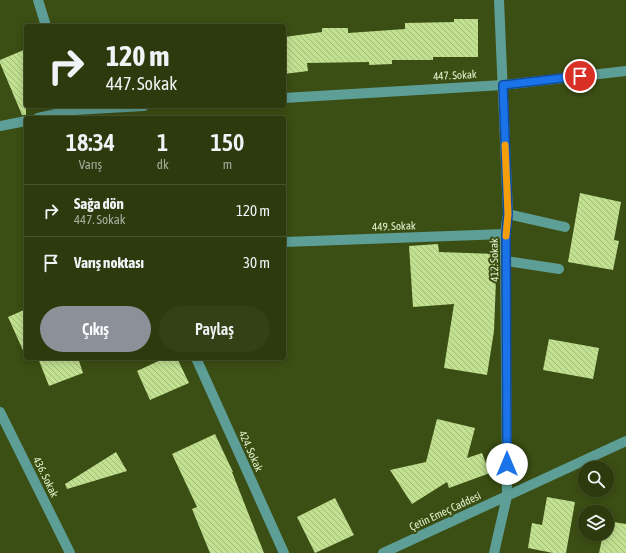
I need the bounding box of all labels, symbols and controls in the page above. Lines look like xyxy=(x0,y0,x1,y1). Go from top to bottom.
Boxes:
icon: right xyxy=(40,40,92,92)
text: 120 m xyxy=(106,40,169,72)
pin xyxy=(563,59,597,93)
icon: arrive xyxy=(569,65,591,87)
street label: 447. Sokak xyxy=(433,68,477,82)
text: 447. Sokak xyxy=(106,73,177,94)
text: 18:34 xyxy=(66,129,115,156)
text: 1 xyxy=(157,129,168,156)
text: 150 xyxy=(210,129,244,156)
text: Varış xyxy=(79,157,102,172)
text: dk xyxy=(157,157,169,172)
text: m xyxy=(223,157,232,172)
text: Sağa dön xyxy=(74,195,124,212)
icon: right xyxy=(40,200,62,222)
text: 120 m xyxy=(236,202,270,219)
text: 447. Sokak xyxy=(74,212,125,227)
street label: 449. Sokak xyxy=(372,219,416,233)
street label: 412. Sokak xyxy=(488,238,500,282)
icon: arrive xyxy=(40,252,62,274)
text: Varış noktası xyxy=(74,254,144,271)
text: 30 m xyxy=(243,254,270,271)
button: Çıkış xyxy=(40,306,151,352)
button: Paylaş xyxy=(159,306,270,352)
street label: 424. Sokak xyxy=(237,429,265,473)
position arrow xyxy=(486,443,528,485)
street label: 436. Sokak xyxy=(31,455,61,499)
map controls xyxy=(578,461,614,541)
button: search xyxy=(578,461,614,497)
street label: Çetin Emeç Caddesi xyxy=(407,489,483,533)
button: layers xyxy=(578,505,614,541)

